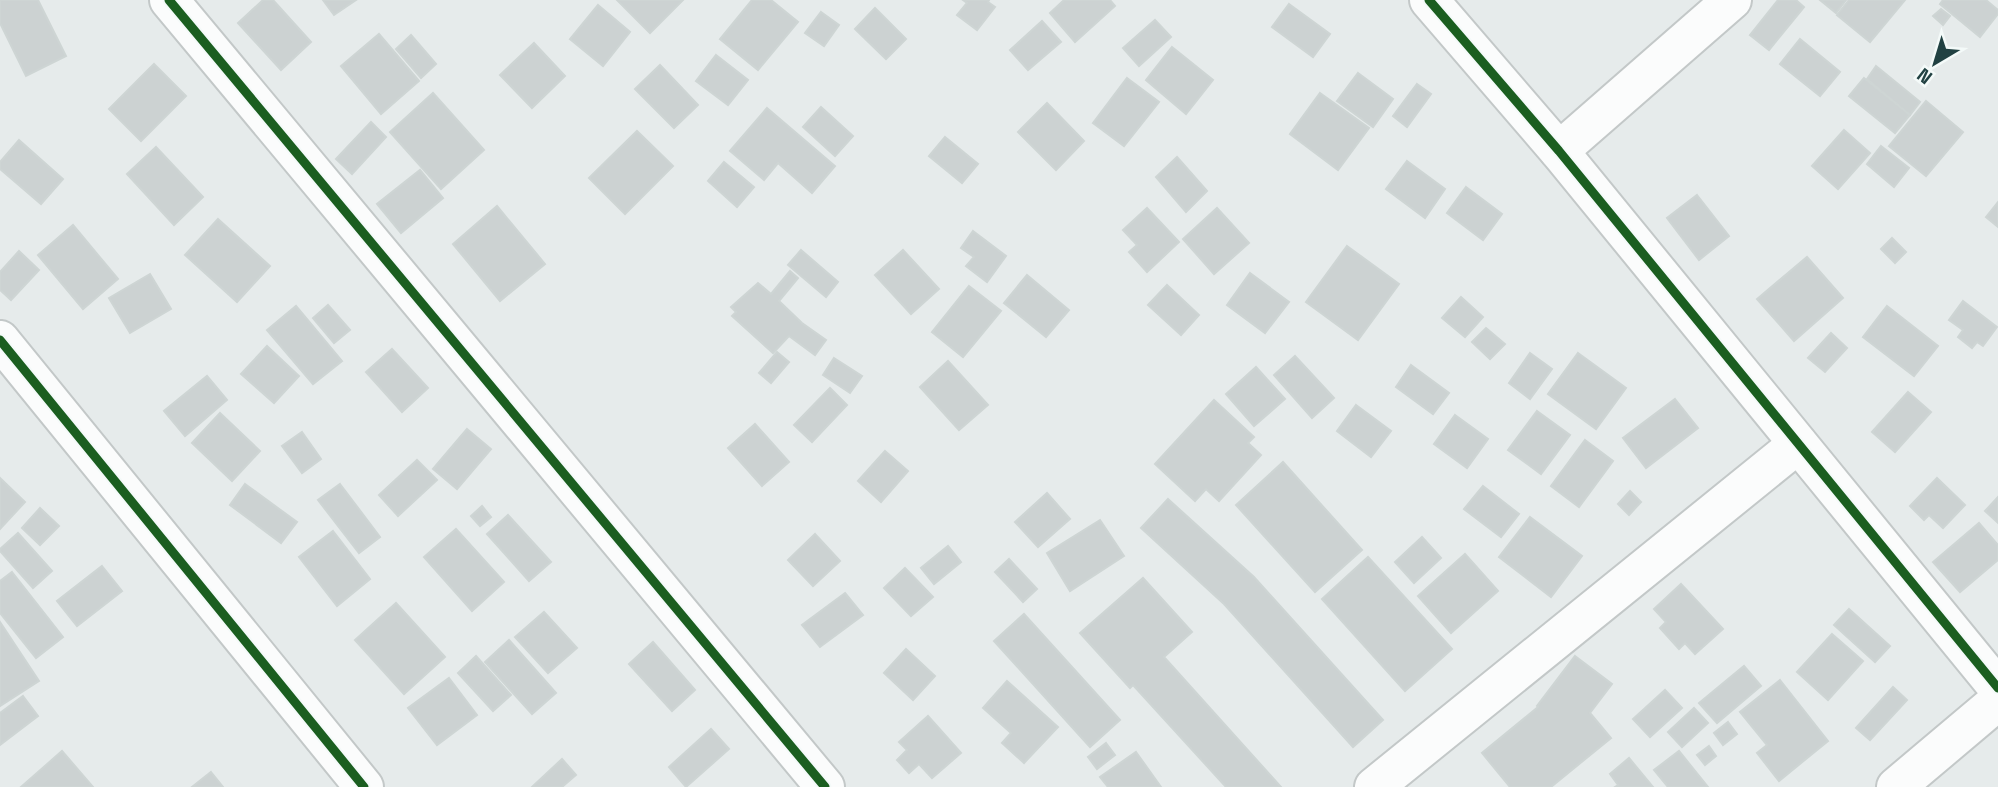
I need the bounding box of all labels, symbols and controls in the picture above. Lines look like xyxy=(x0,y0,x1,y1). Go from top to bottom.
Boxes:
north arrow xyxy=(1900,28,1970,98)
text: N xyxy=(1912,62,1938,90)

